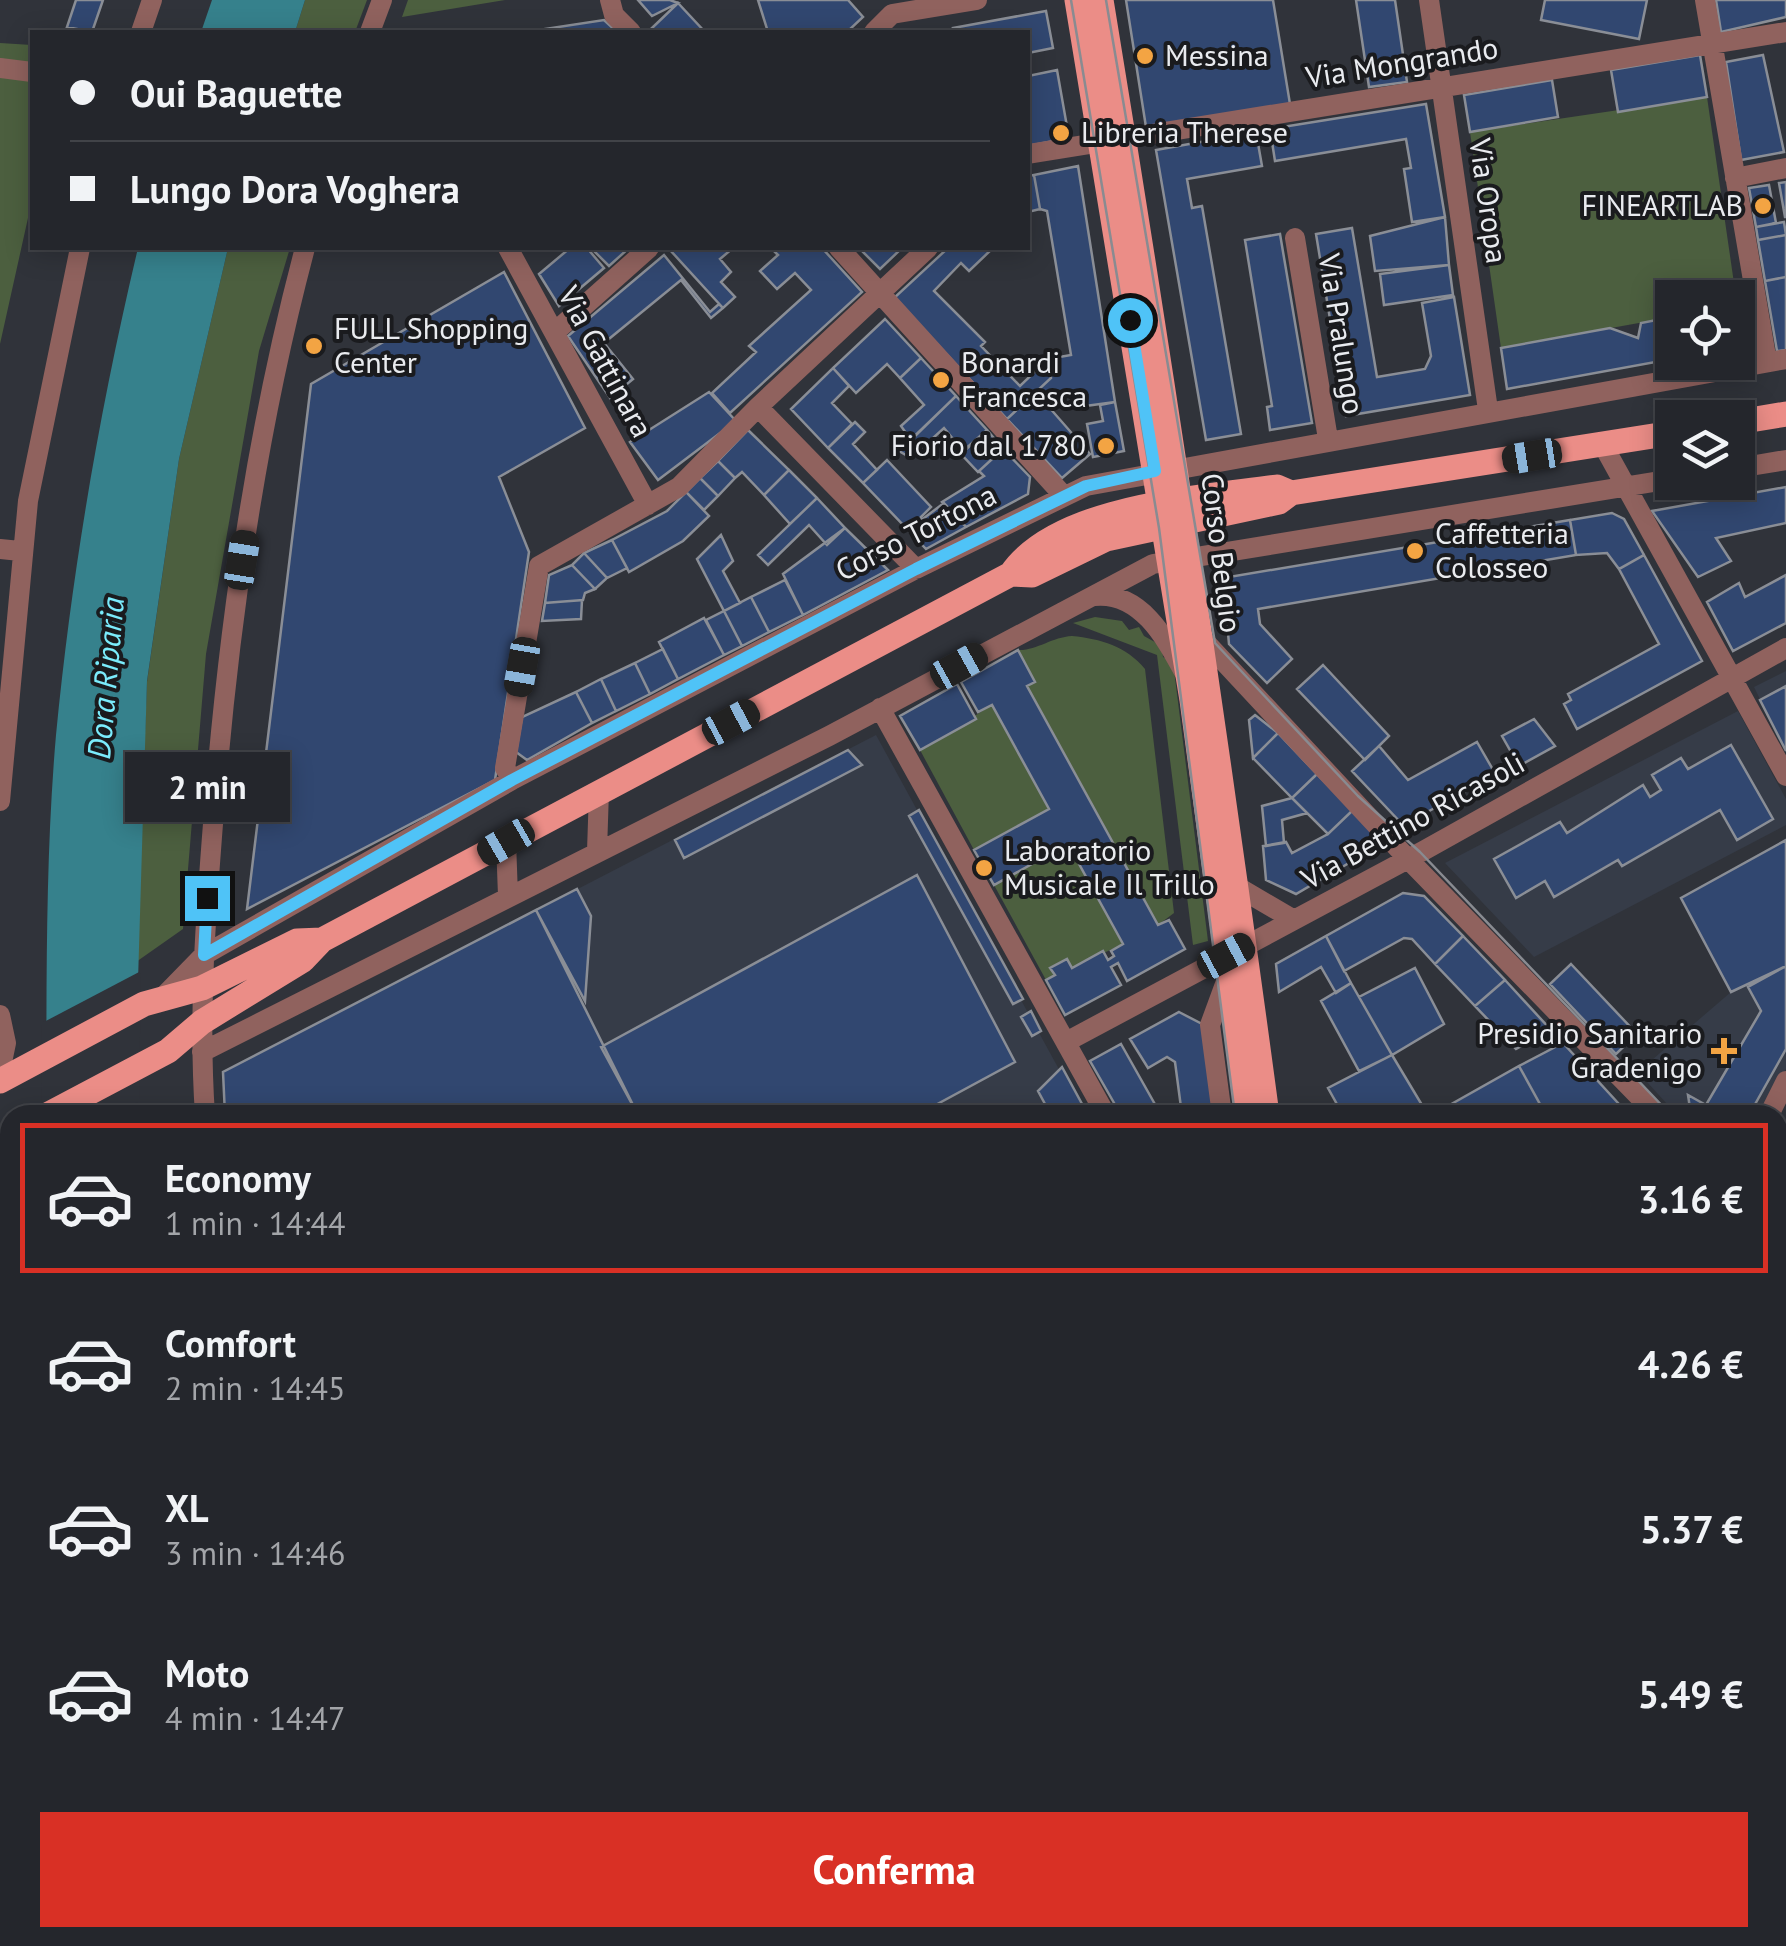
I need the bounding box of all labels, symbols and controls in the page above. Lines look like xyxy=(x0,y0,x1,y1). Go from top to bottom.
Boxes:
street label: Via Mongrando xyxy=(1302,27,1501,96)
place label: Messina xyxy=(1165,35,1269,74)
marker: Messina xyxy=(1134,45,1156,67)
text: Oui Baguette xyxy=(130,68,343,117)
place label: Libreria Therese xyxy=(1081,112,1288,151)
marker: Libreria Therese xyxy=(1050,122,1072,144)
street label: Via Oropa xyxy=(1461,135,1518,266)
text: Lungo Dora Voghera xyxy=(130,164,460,213)
place label: FINEARTLAB xyxy=(1582,185,1743,224)
marker: FINEARTLAB xyxy=(1752,195,1774,217)
street label: Via Pralungo xyxy=(1310,250,1374,417)
street label: Via Gattinara xyxy=(550,278,663,444)
map controls xyxy=(1655,280,1755,500)
button: locate xyxy=(1655,280,1755,380)
route start xyxy=(1108,298,1153,343)
place label: FULL Shopping Center xyxy=(334,308,528,381)
marker: FULL Shopping Center xyxy=(303,335,325,357)
place label: Bonardi Francesca xyxy=(961,342,1087,415)
marker: Bonardi Francesca xyxy=(930,369,952,391)
button: layers xyxy=(1655,400,1755,500)
place label: Fiorio dal 1780 xyxy=(891,425,1086,464)
marker: Fiorio dal 1780 xyxy=(1095,435,1117,457)
car xyxy=(1500,436,1564,476)
street label: Corso Belgio xyxy=(1193,471,1252,635)
street label: Corso Tortona xyxy=(828,474,1002,589)
place label: Caffetteria Colosseo xyxy=(1435,513,1569,586)
car xyxy=(222,528,262,592)
marker: Caffetteria Colosseo xyxy=(1404,540,1426,562)
water label: Dora Riparia xyxy=(77,595,133,761)
car xyxy=(502,635,542,699)
car xyxy=(925,638,993,694)
car xyxy=(697,695,765,749)
street label: Via Bettino Ricasoli xyxy=(1293,742,1531,898)
callout: 2 min xyxy=(124,753,290,823)
text: 2 min xyxy=(168,766,247,808)
car xyxy=(473,814,539,870)
place label: Laboratorio Musicale Il Trillo xyxy=(1004,830,1215,903)
marker: Laboratorio Musicale Il Trillo xyxy=(973,857,995,879)
route end xyxy=(185,876,230,921)
car xyxy=(1192,929,1260,983)
place label: Presidio Sanitario Gradenigo xyxy=(1477,1013,1702,1086)
marker: Presidio Sanitario Gradenigo xyxy=(1711,1038,1737,1064)
icon: car xyxy=(45,1153,135,1243)
text: Economy xyxy=(165,1153,311,1202)
text: 3.16 € xyxy=(1638,1174,1743,1223)
text: 1 min · 14:44 xyxy=(165,1202,345,1244)
icon: car xyxy=(45,1318,135,1408)
text: Comfort xyxy=(165,1318,296,1367)
text: 4.26 € xyxy=(1638,1339,1743,1388)
text: 2 min · 14:45 xyxy=(165,1367,345,1409)
icon: car xyxy=(45,1483,135,1573)
text: XL xyxy=(165,1483,209,1532)
text: 5.37 € xyxy=(1640,1504,1743,1553)
text: 3 min · 14:46 xyxy=(165,1532,345,1574)
icon: car xyxy=(45,1648,135,1738)
text: Moto xyxy=(165,1648,249,1697)
text: 5.49 € xyxy=(1638,1669,1743,1718)
text: 4 min · 14:47 xyxy=(165,1697,345,1739)
button: Conferma xyxy=(40,1812,1748,1927)

